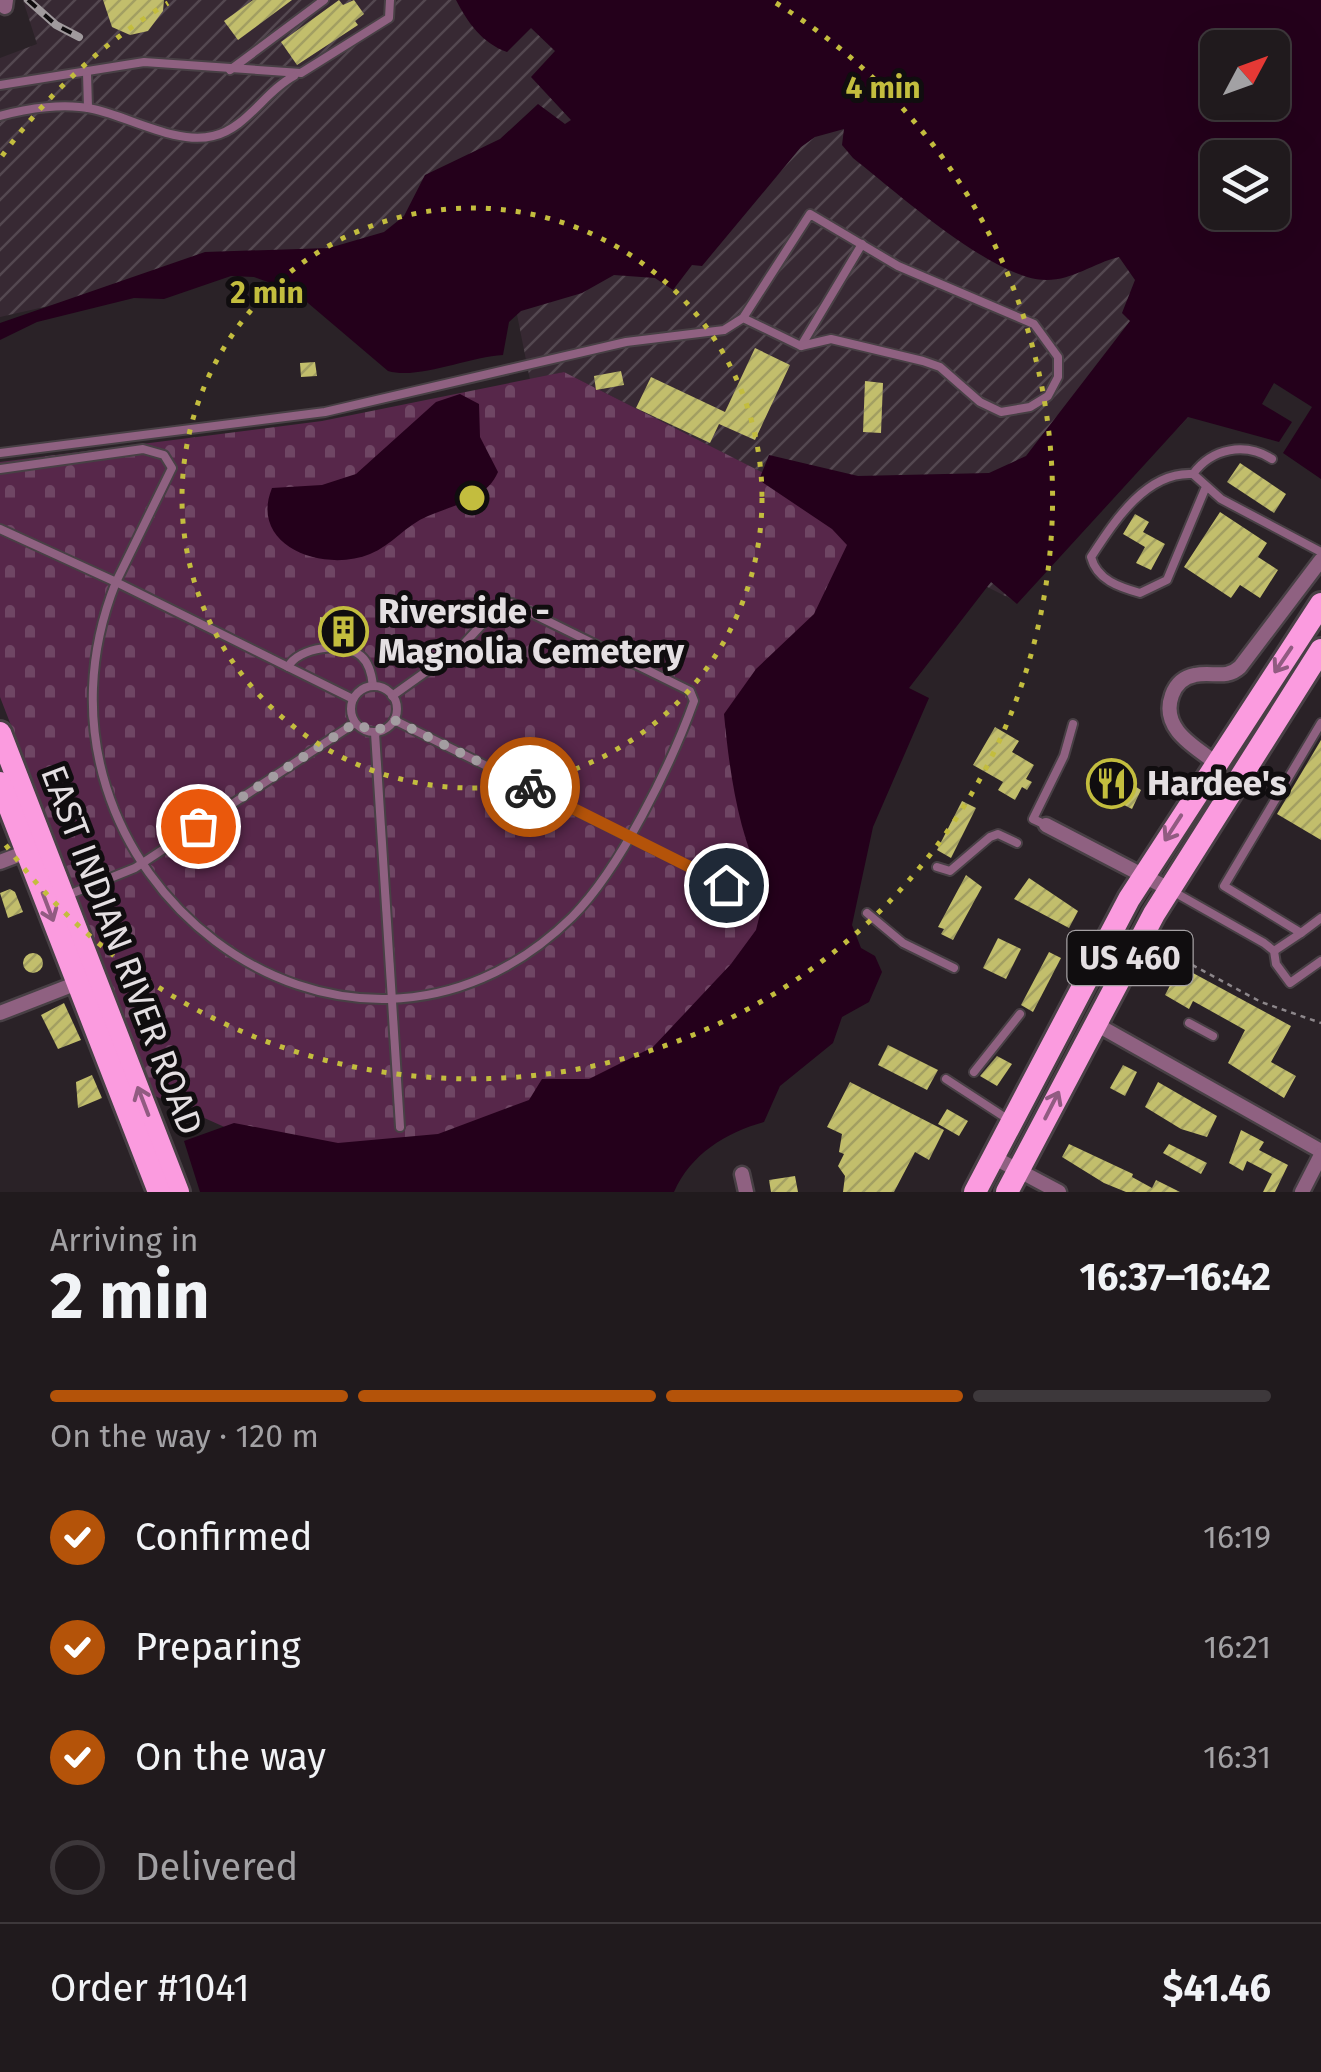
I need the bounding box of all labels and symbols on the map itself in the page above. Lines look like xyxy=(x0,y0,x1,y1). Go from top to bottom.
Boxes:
north arrow xyxy=(1200,30,1290,120)
text: 4 min xyxy=(845,70,921,106)
text: 2 min xyxy=(230,275,304,311)
centre of rings xyxy=(454,480,490,516)
place label: Riverside - Magnolia Cemetery xyxy=(378,590,685,672)
building icon: Riverside - Magnolia Cemetery xyxy=(317,605,369,657)
one-way arrow xyxy=(1273,646,1294,674)
courier xyxy=(480,737,580,837)
restaurant icon: Hardee's xyxy=(1086,757,1138,809)
street label: EAST INDIAN RIVER ROAD xyxy=(32,759,212,1141)
place label: Hardee's xyxy=(1147,762,1287,804)
pin xyxy=(156,784,241,869)
one-way arrow xyxy=(1162,813,1183,842)
pin xyxy=(684,843,769,928)
one-way arrow xyxy=(40,891,58,922)
road number: US 460 xyxy=(1068,931,1192,985)
one-way arrow xyxy=(133,1086,151,1117)
one-way arrow xyxy=(1043,1091,1062,1121)

